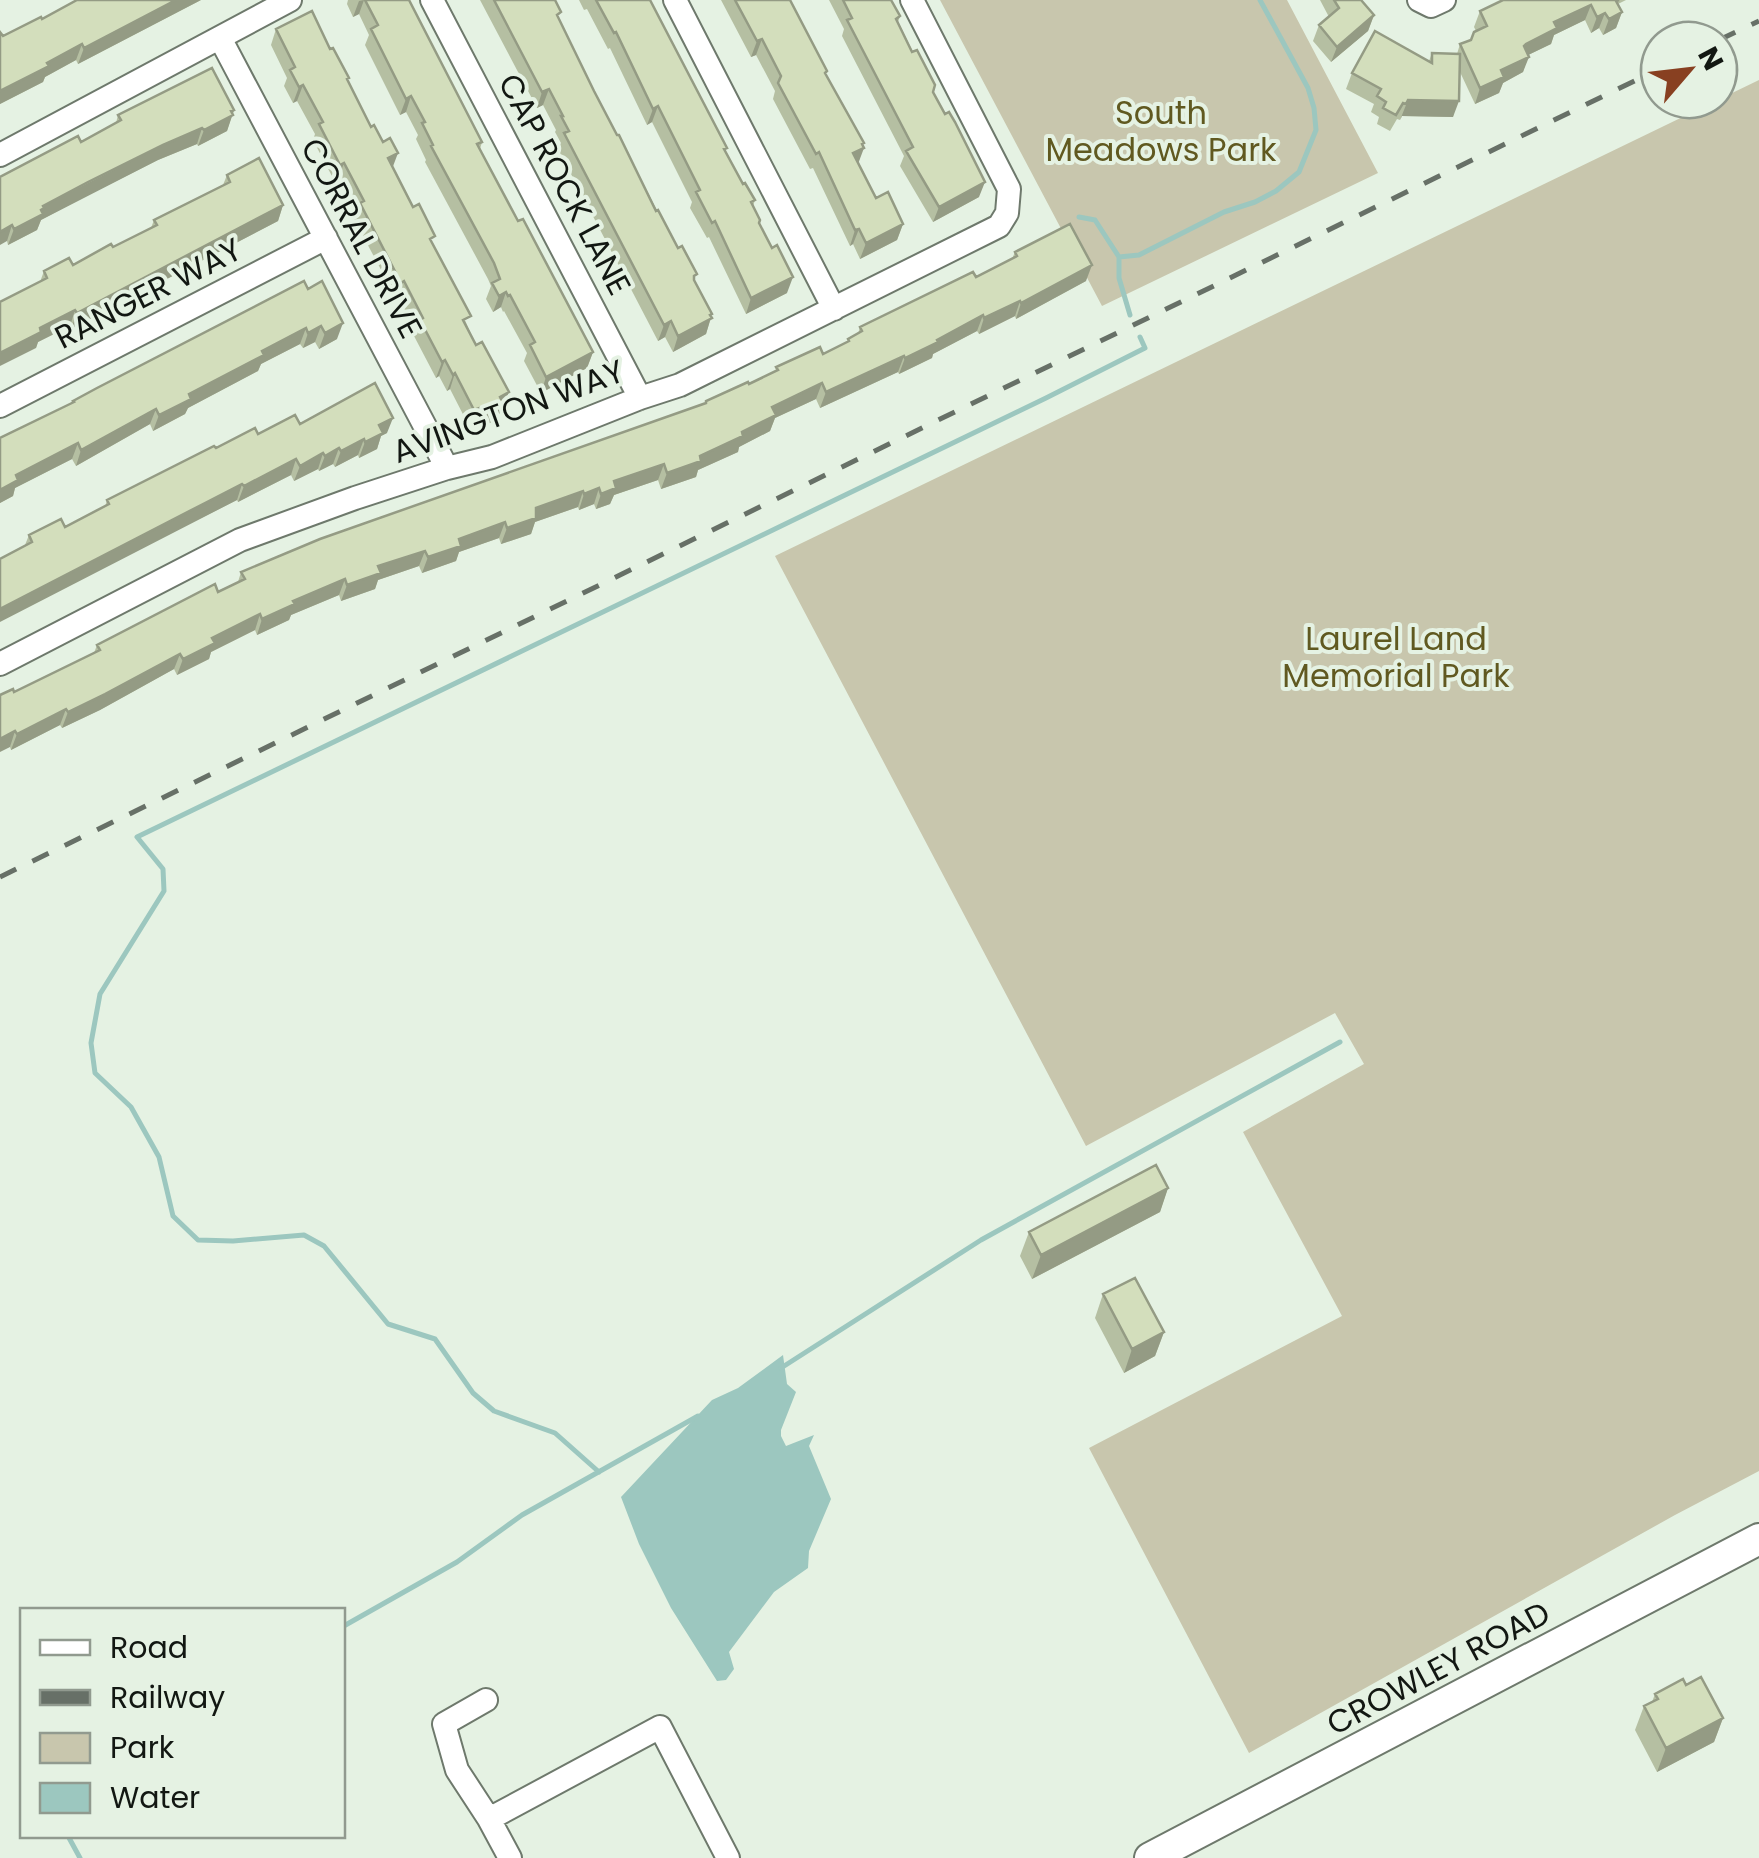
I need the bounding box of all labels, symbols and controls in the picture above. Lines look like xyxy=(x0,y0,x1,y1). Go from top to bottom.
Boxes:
north arrow xyxy=(1639,20,1739,120)
text: N xyxy=(1688,40,1733,77)
street label: CAP ROCK LANE xyxy=(488,65,642,303)
park label: South Meadows Park xyxy=(1045,90,1277,172)
street label: CORRAL DRIVE xyxy=(290,130,434,346)
street label: RANGER WAY xyxy=(47,226,250,359)
street label: AVINGTON WAY xyxy=(386,348,630,474)
park label: Laurel Land Memorial Park xyxy=(1282,616,1510,698)
street label: CROWLEY ROAD xyxy=(1318,1590,1558,1746)
legend xyxy=(20,1608,345,1838)
text: Road xyxy=(110,1626,188,1669)
text: Railway xyxy=(110,1676,225,1719)
text: Park xyxy=(110,1726,175,1769)
text: Water xyxy=(110,1776,200,1819)

